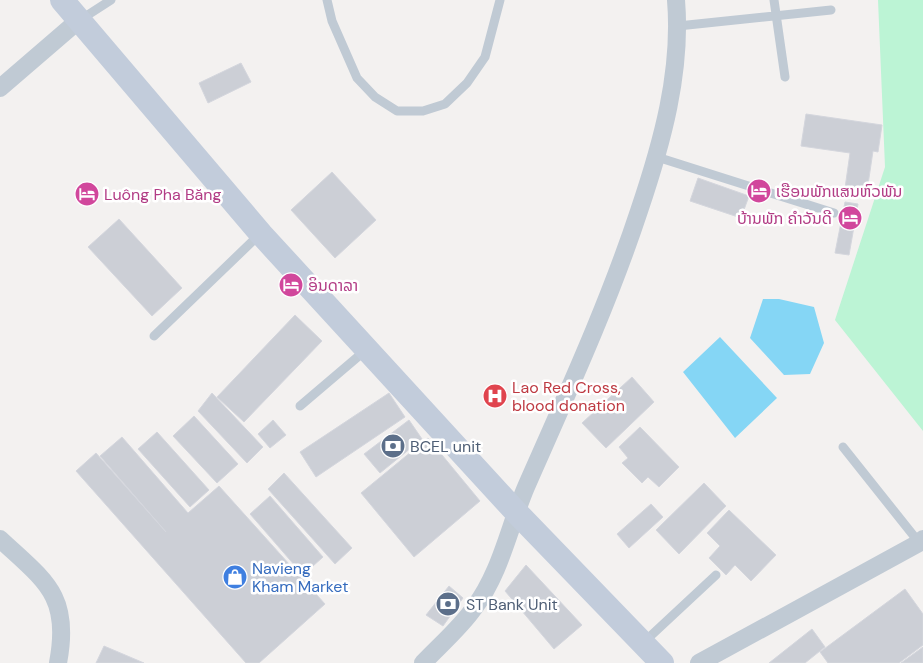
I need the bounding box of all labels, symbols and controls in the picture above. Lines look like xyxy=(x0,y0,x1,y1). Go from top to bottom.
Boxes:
hotel icon: ເຮືອນພັກແສນຫົວພັນ xyxy=(746,178,772,204)
hotel icon: Luông Pha Băng xyxy=(74,181,100,207)
place label: ເຮືອນພັກແສນຫົວພັນ xyxy=(776,181,902,202)
place label: Luông Pha Băng xyxy=(104,184,221,205)
hotel icon: ບ້ານພັກ ຄໍາວັນດີ xyxy=(837,205,863,231)
place label: ບ້ານພັກ ຄໍາວັນດີ xyxy=(737,208,832,229)
hotel icon: ອິນດາລາ xyxy=(278,272,304,298)
place label: ອິນດາລາ xyxy=(308,275,358,296)
place label: Lao Red Cross, blood donation xyxy=(512,377,625,416)
hospital icon: Lao Red Cross, blood donation xyxy=(482,383,508,409)
bank icon: BCEL unit xyxy=(380,433,406,459)
place label: BCEL unit xyxy=(410,436,481,457)
place label: Navieng Kham Market xyxy=(252,558,348,597)
shop icon: Navieng Kham Market xyxy=(222,564,248,590)
bank icon: ST Bank Unit xyxy=(435,591,461,617)
place label: ST Bank Unit xyxy=(466,594,558,615)

